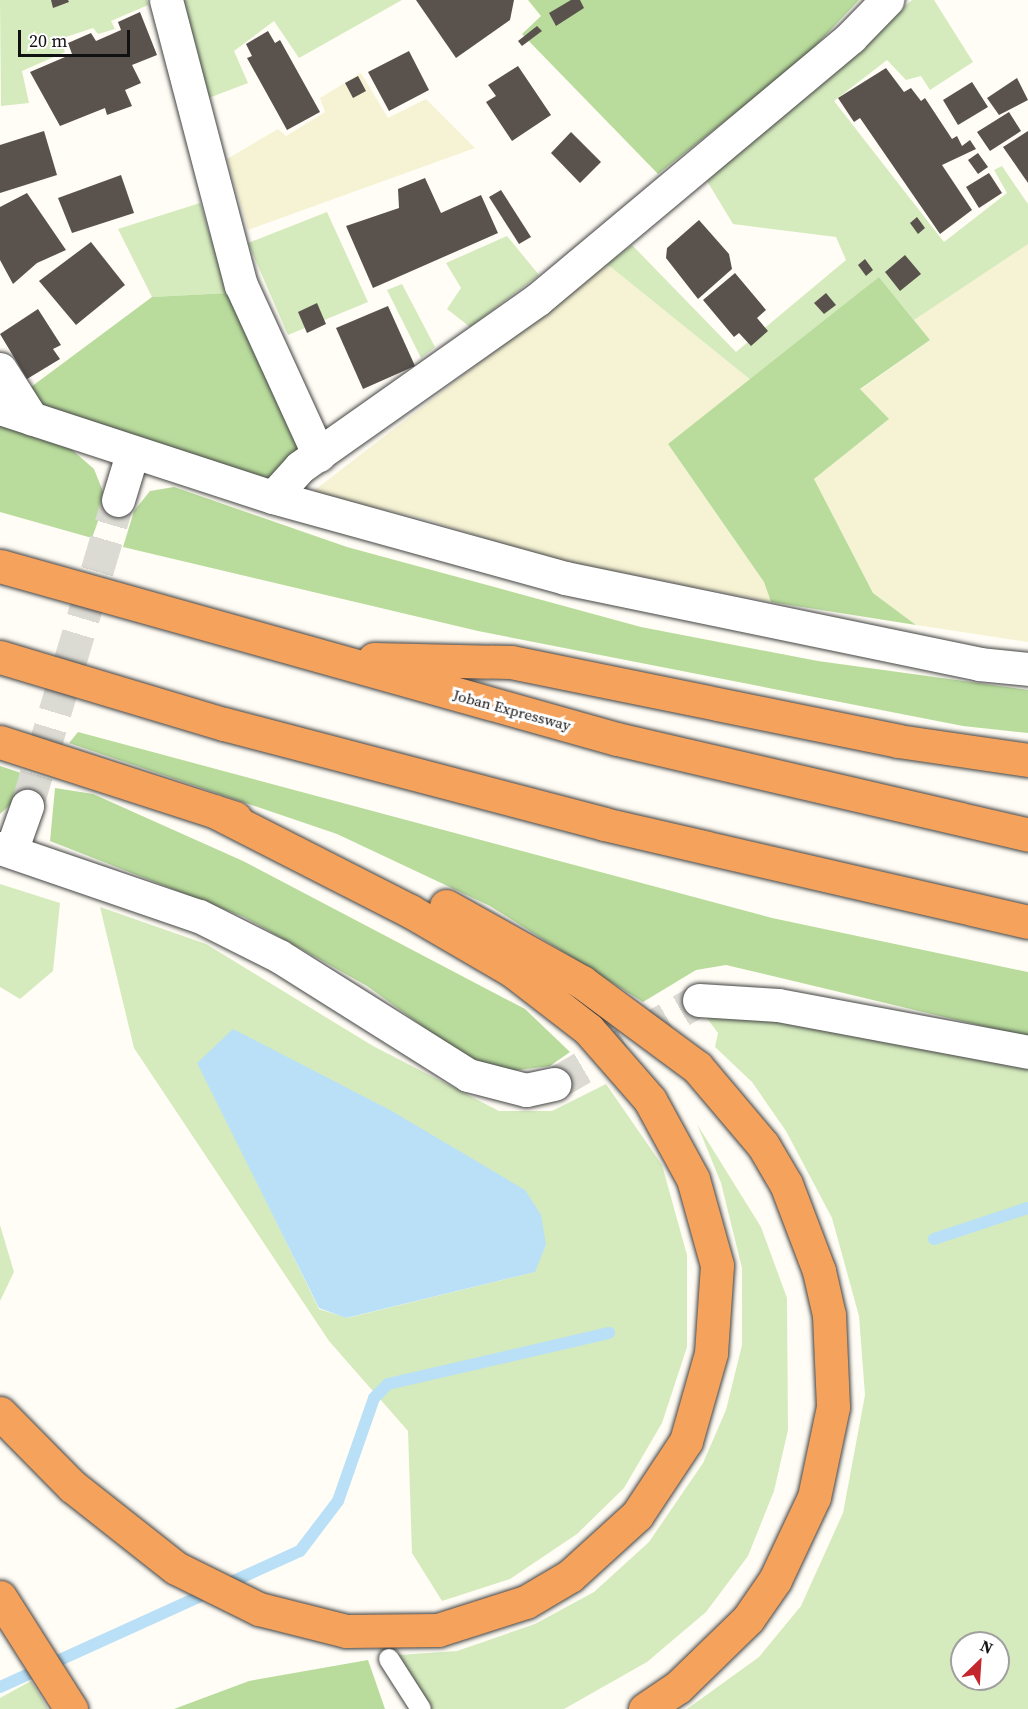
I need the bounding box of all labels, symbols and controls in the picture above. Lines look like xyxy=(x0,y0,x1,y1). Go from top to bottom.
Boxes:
scale bar xyxy=(21,18,134,56)
text: 20 m xyxy=(29,28,67,53)
street label: Joban Expressway xyxy=(451,686,573,734)
north arrow xyxy=(950,1631,1010,1691)
text: N xyxy=(977,1634,997,1659)

